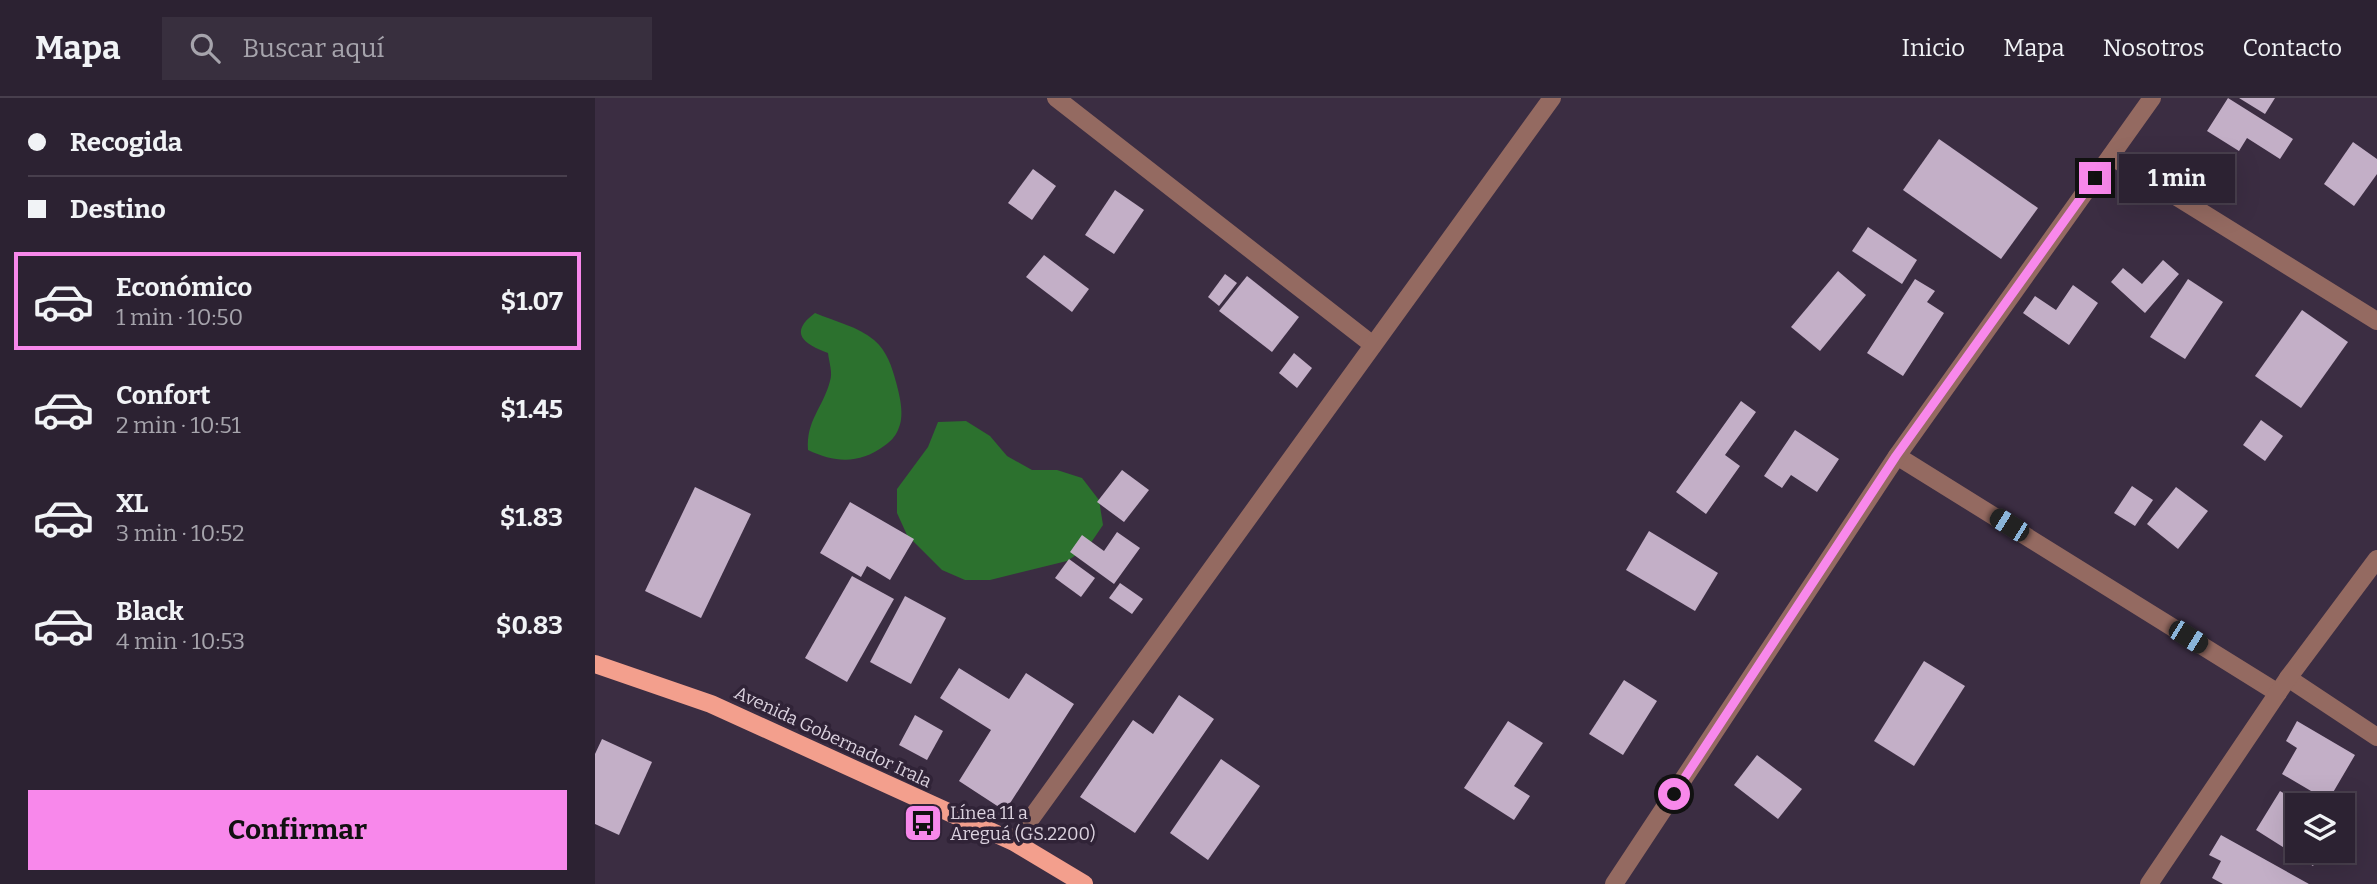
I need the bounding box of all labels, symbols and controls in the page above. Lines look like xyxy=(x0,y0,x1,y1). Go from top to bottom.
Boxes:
search box xyxy=(162,17,652,80)
text: Mapa xyxy=(35,28,120,68)
icon: search xyxy=(186,29,224,67)
text: Buscar aquí xyxy=(242,33,384,64)
text: Inicio xyxy=(1901,34,1965,62)
text: Mapa xyxy=(2003,34,2065,62)
text: Nosotros xyxy=(2103,34,2204,62)
text: Contacto xyxy=(2242,34,2342,62)
text: Recogida xyxy=(70,127,182,158)
callout: 1 min xyxy=(2119,154,2235,202)
route end xyxy=(2079,162,2111,194)
text: 1 min xyxy=(2148,164,2206,192)
text: Destino xyxy=(70,194,166,225)
icon: car xyxy=(32,270,95,333)
text: Económico xyxy=(116,272,252,303)
text: $1.07 xyxy=(501,286,563,317)
text: 1 min · 10:50 xyxy=(116,303,243,331)
icon: car xyxy=(32,378,95,441)
text: Confort xyxy=(116,380,211,411)
text: $1.45 xyxy=(500,394,563,425)
text: 2 min · 10:51 xyxy=(116,411,241,439)
icon: car xyxy=(32,486,95,549)
text: XL xyxy=(116,488,148,519)
text: $1.83 xyxy=(500,502,563,533)
car xyxy=(1986,505,2033,545)
text: 3 min · 10:52 xyxy=(116,519,244,547)
icon: car xyxy=(32,594,95,657)
text: Black xyxy=(116,596,184,627)
text: $0.83 xyxy=(496,610,563,641)
car xyxy=(2165,617,2212,657)
text: 4 min · 10:53 xyxy=(116,627,245,655)
street label: Avenida Gobernador Irala xyxy=(731,682,935,793)
route start xyxy=(1658,778,1690,810)
button: Confirmar xyxy=(28,790,567,870)
map controls xyxy=(2285,793,2355,863)
button: layers xyxy=(2285,793,2355,863)
bus stop icon: Línea 11 a Areguá (GS.2200) xyxy=(902,802,944,844)
place label: Línea 11 a Areguá (GS.2200) xyxy=(950,802,1096,845)

